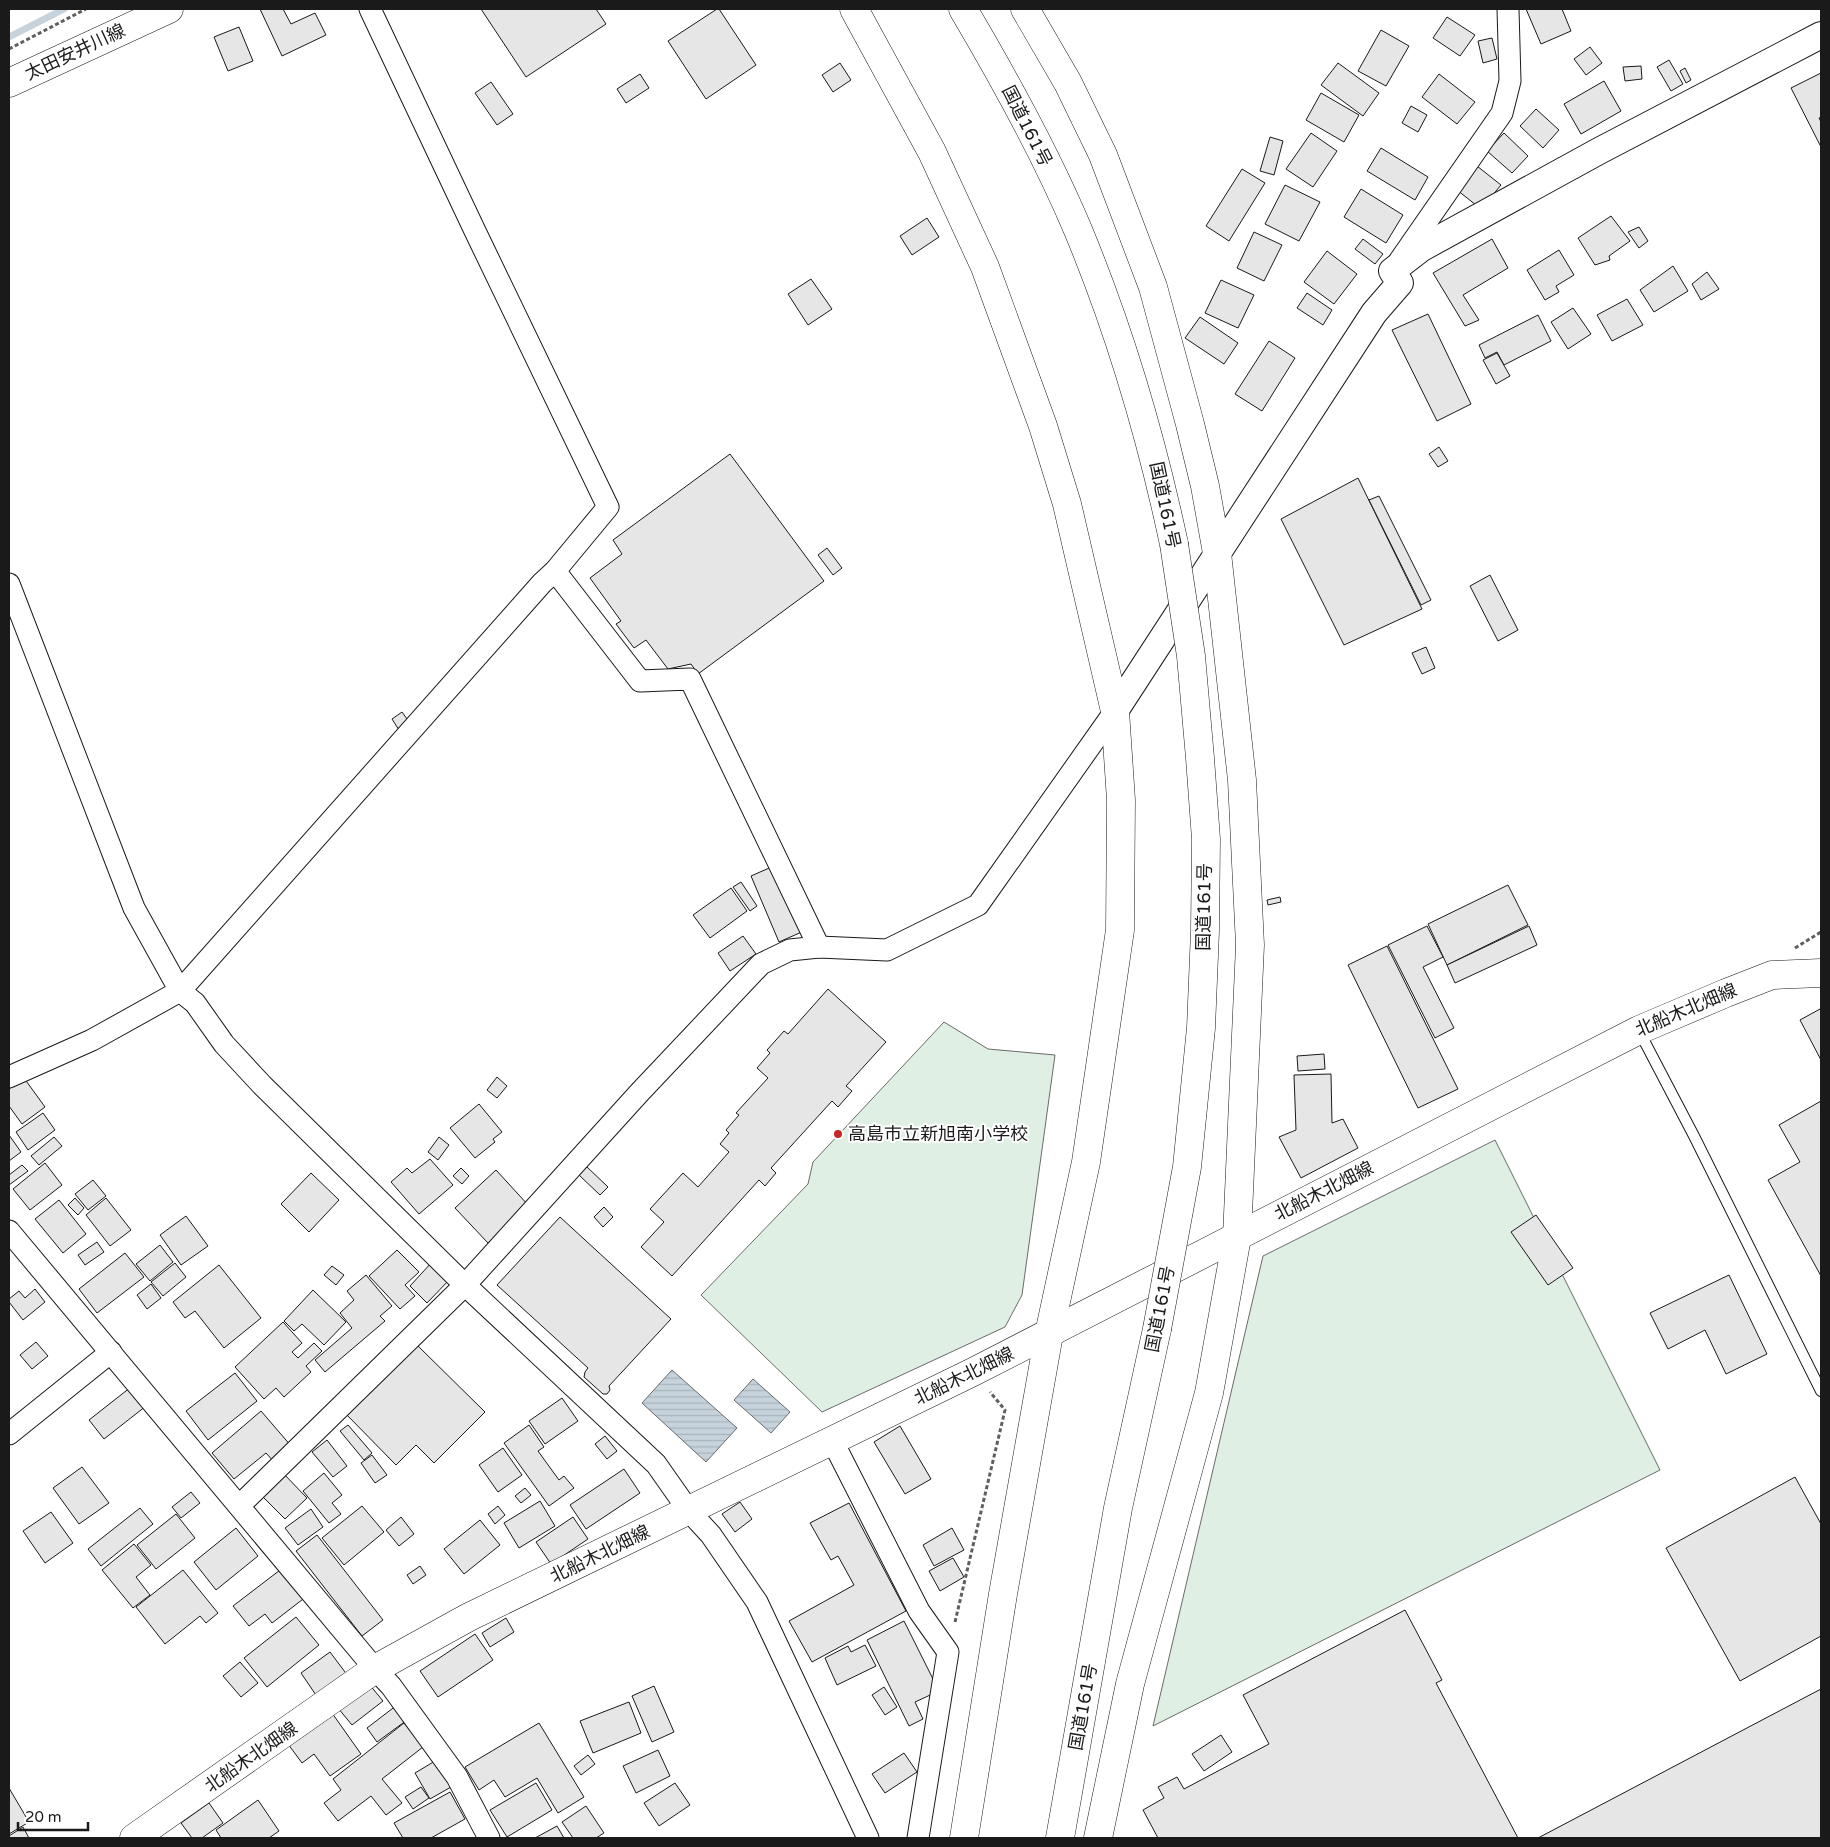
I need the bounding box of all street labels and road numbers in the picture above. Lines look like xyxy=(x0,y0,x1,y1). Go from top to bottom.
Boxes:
street label: 太田安井川線 xyxy=(21,19,129,85)
street label: 国道161号 xyxy=(997,82,1057,170)
street label: 国道161号 xyxy=(1145,460,1185,550)
street label: 国道161号 xyxy=(1192,863,1216,951)
street label: 北船木北畑線 xyxy=(1632,979,1740,1041)
street label: 北船木北畑線 xyxy=(1271,1157,1377,1225)
street label: 国道161号 xyxy=(1141,1264,1179,1354)
street label: 北船木北畑線 xyxy=(911,1342,1017,1410)
street label: 北船木北畑線 xyxy=(547,1520,653,1588)
street label: 国道161号 xyxy=(1065,1662,1101,1752)
street label: 北船木北畑線 xyxy=(200,1717,302,1797)

